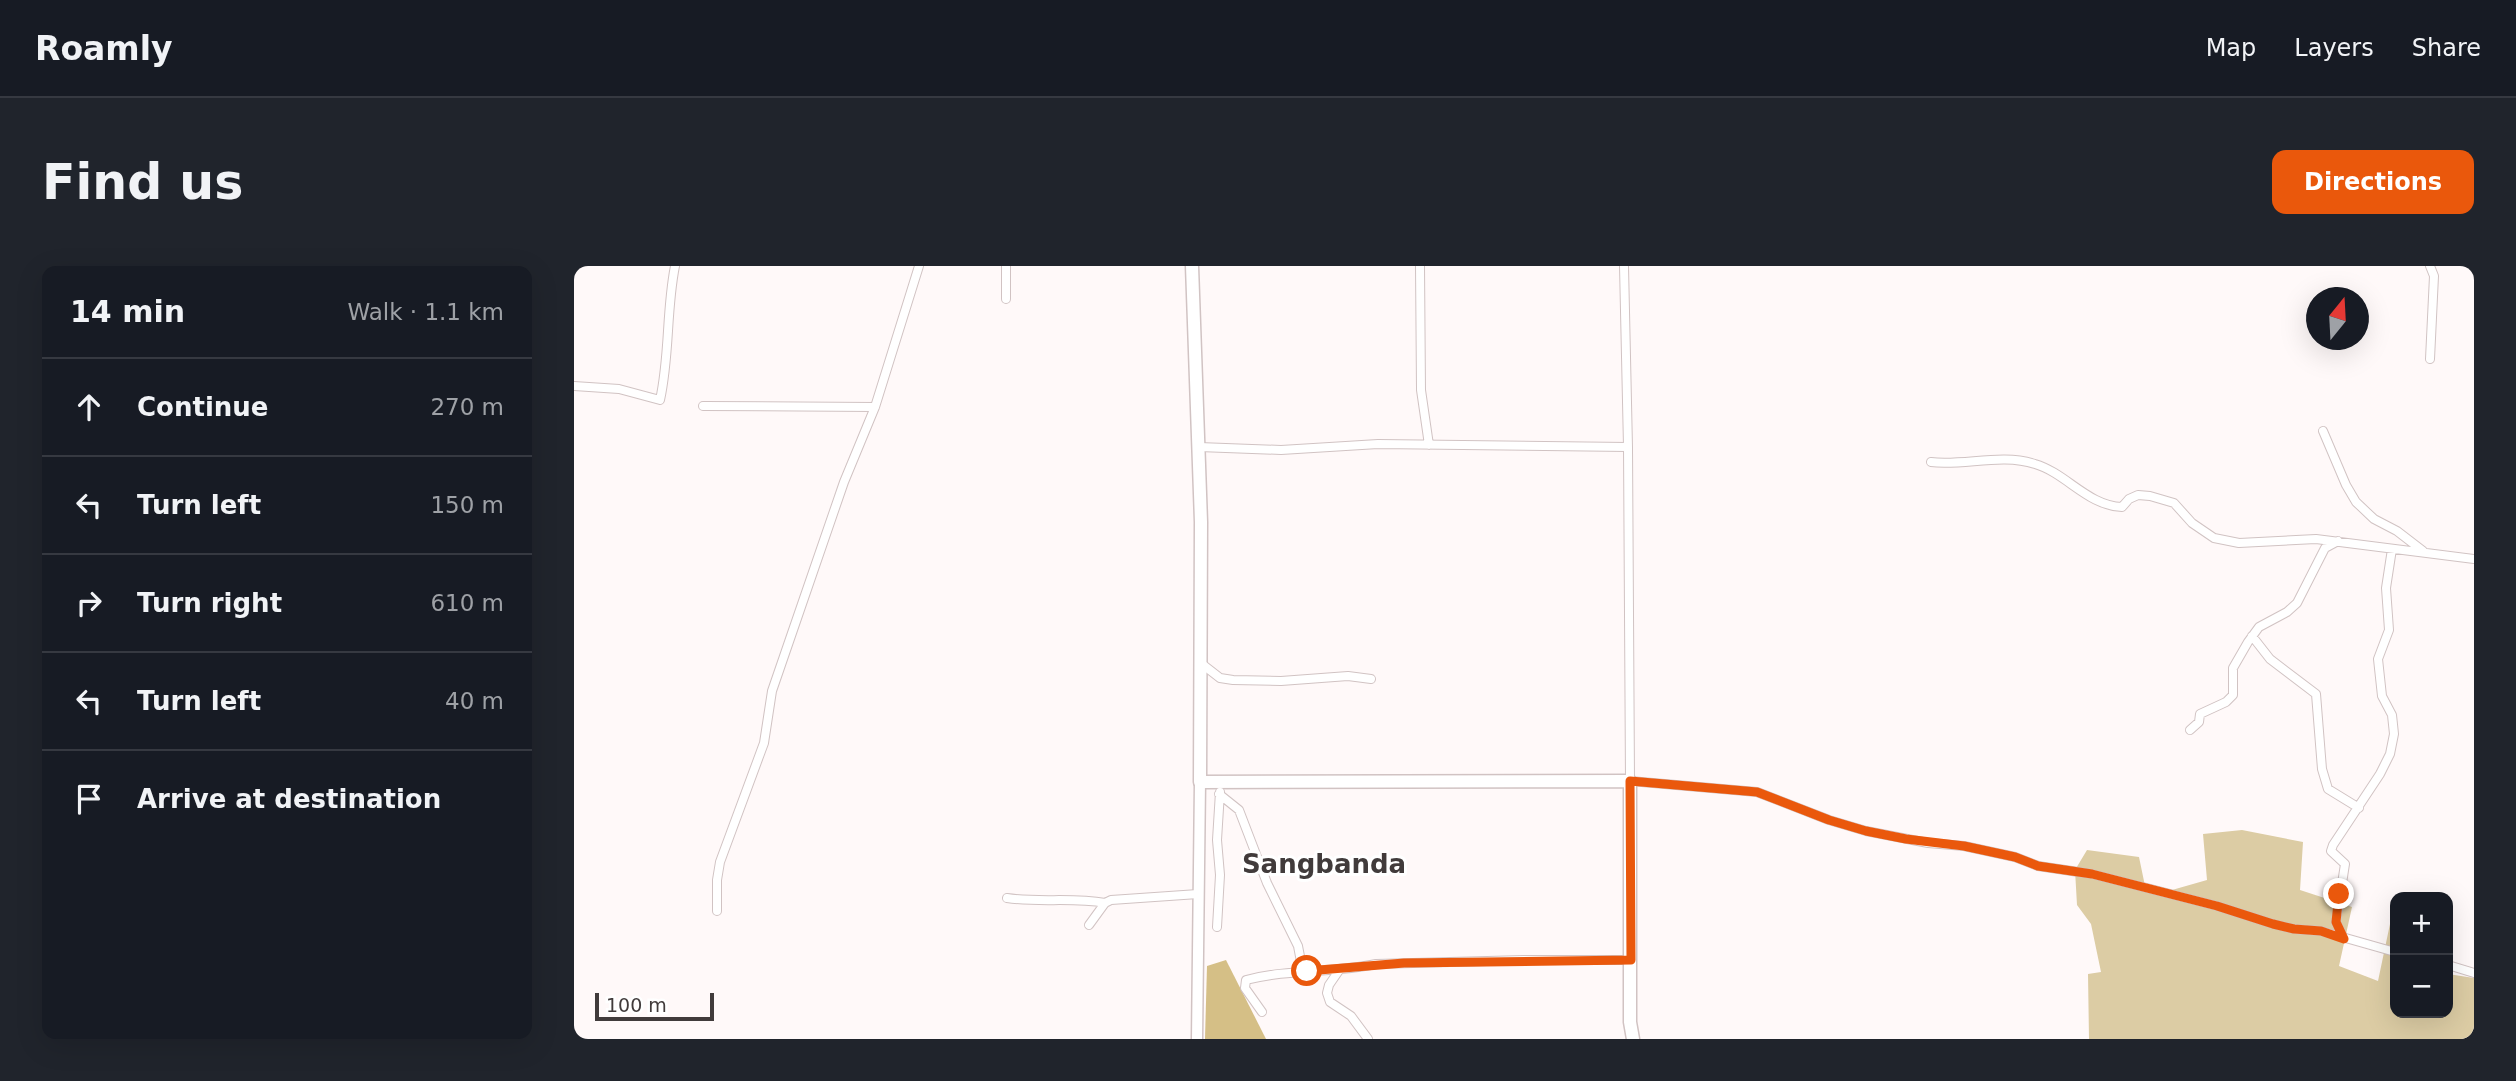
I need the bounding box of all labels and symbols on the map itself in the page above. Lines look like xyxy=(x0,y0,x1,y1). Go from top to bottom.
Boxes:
north arrow xyxy=(2306,287,2369,350)
district label: Sangbanda xyxy=(1242,849,1406,879)
route end xyxy=(2323,878,2354,909)
route start xyxy=(1291,955,1322,986)
scale bar xyxy=(595,990,714,1022)

